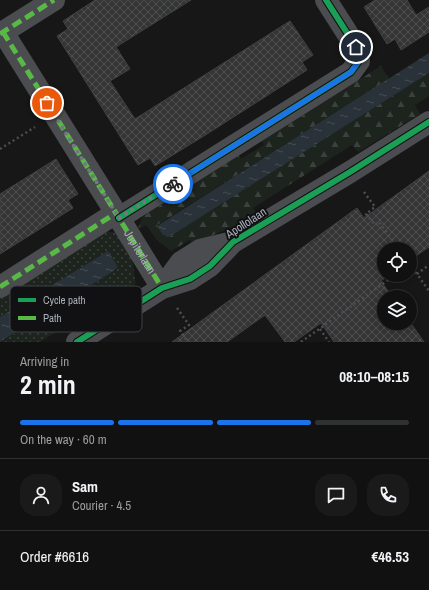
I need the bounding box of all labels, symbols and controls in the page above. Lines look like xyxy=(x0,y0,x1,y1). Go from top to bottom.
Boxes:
pin xyxy=(339,30,373,64)
icon: home xyxy=(345,36,367,58)
pin xyxy=(30,86,64,120)
icon: bag xyxy=(36,92,58,114)
courier xyxy=(153,164,193,204)
icon: bike xyxy=(162,173,184,195)
street label: Apollolaan xyxy=(222,204,270,243)
street label: Jupiterlaan xyxy=(120,227,159,277)
map controls xyxy=(377,242,417,330)
button: locate xyxy=(377,242,417,282)
legend xyxy=(10,286,142,332)
button: layers xyxy=(377,290,417,330)
text: Cycle path xyxy=(43,293,86,307)
text: Path xyxy=(43,311,62,325)
text: Arriving in xyxy=(20,353,69,370)
text: 08:10–08:15 xyxy=(339,366,409,387)
text: 2 min xyxy=(20,367,76,402)
text: On the way · 60 m xyxy=(20,431,107,448)
button: person xyxy=(20,474,62,516)
button: chat xyxy=(315,474,357,516)
button: phone xyxy=(367,474,409,516)
text: Sam xyxy=(72,476,98,497)
text: Courier · 4.5 xyxy=(72,497,131,514)
text: Order #6616 xyxy=(20,546,89,567)
text: €46.53 xyxy=(371,546,409,567)

